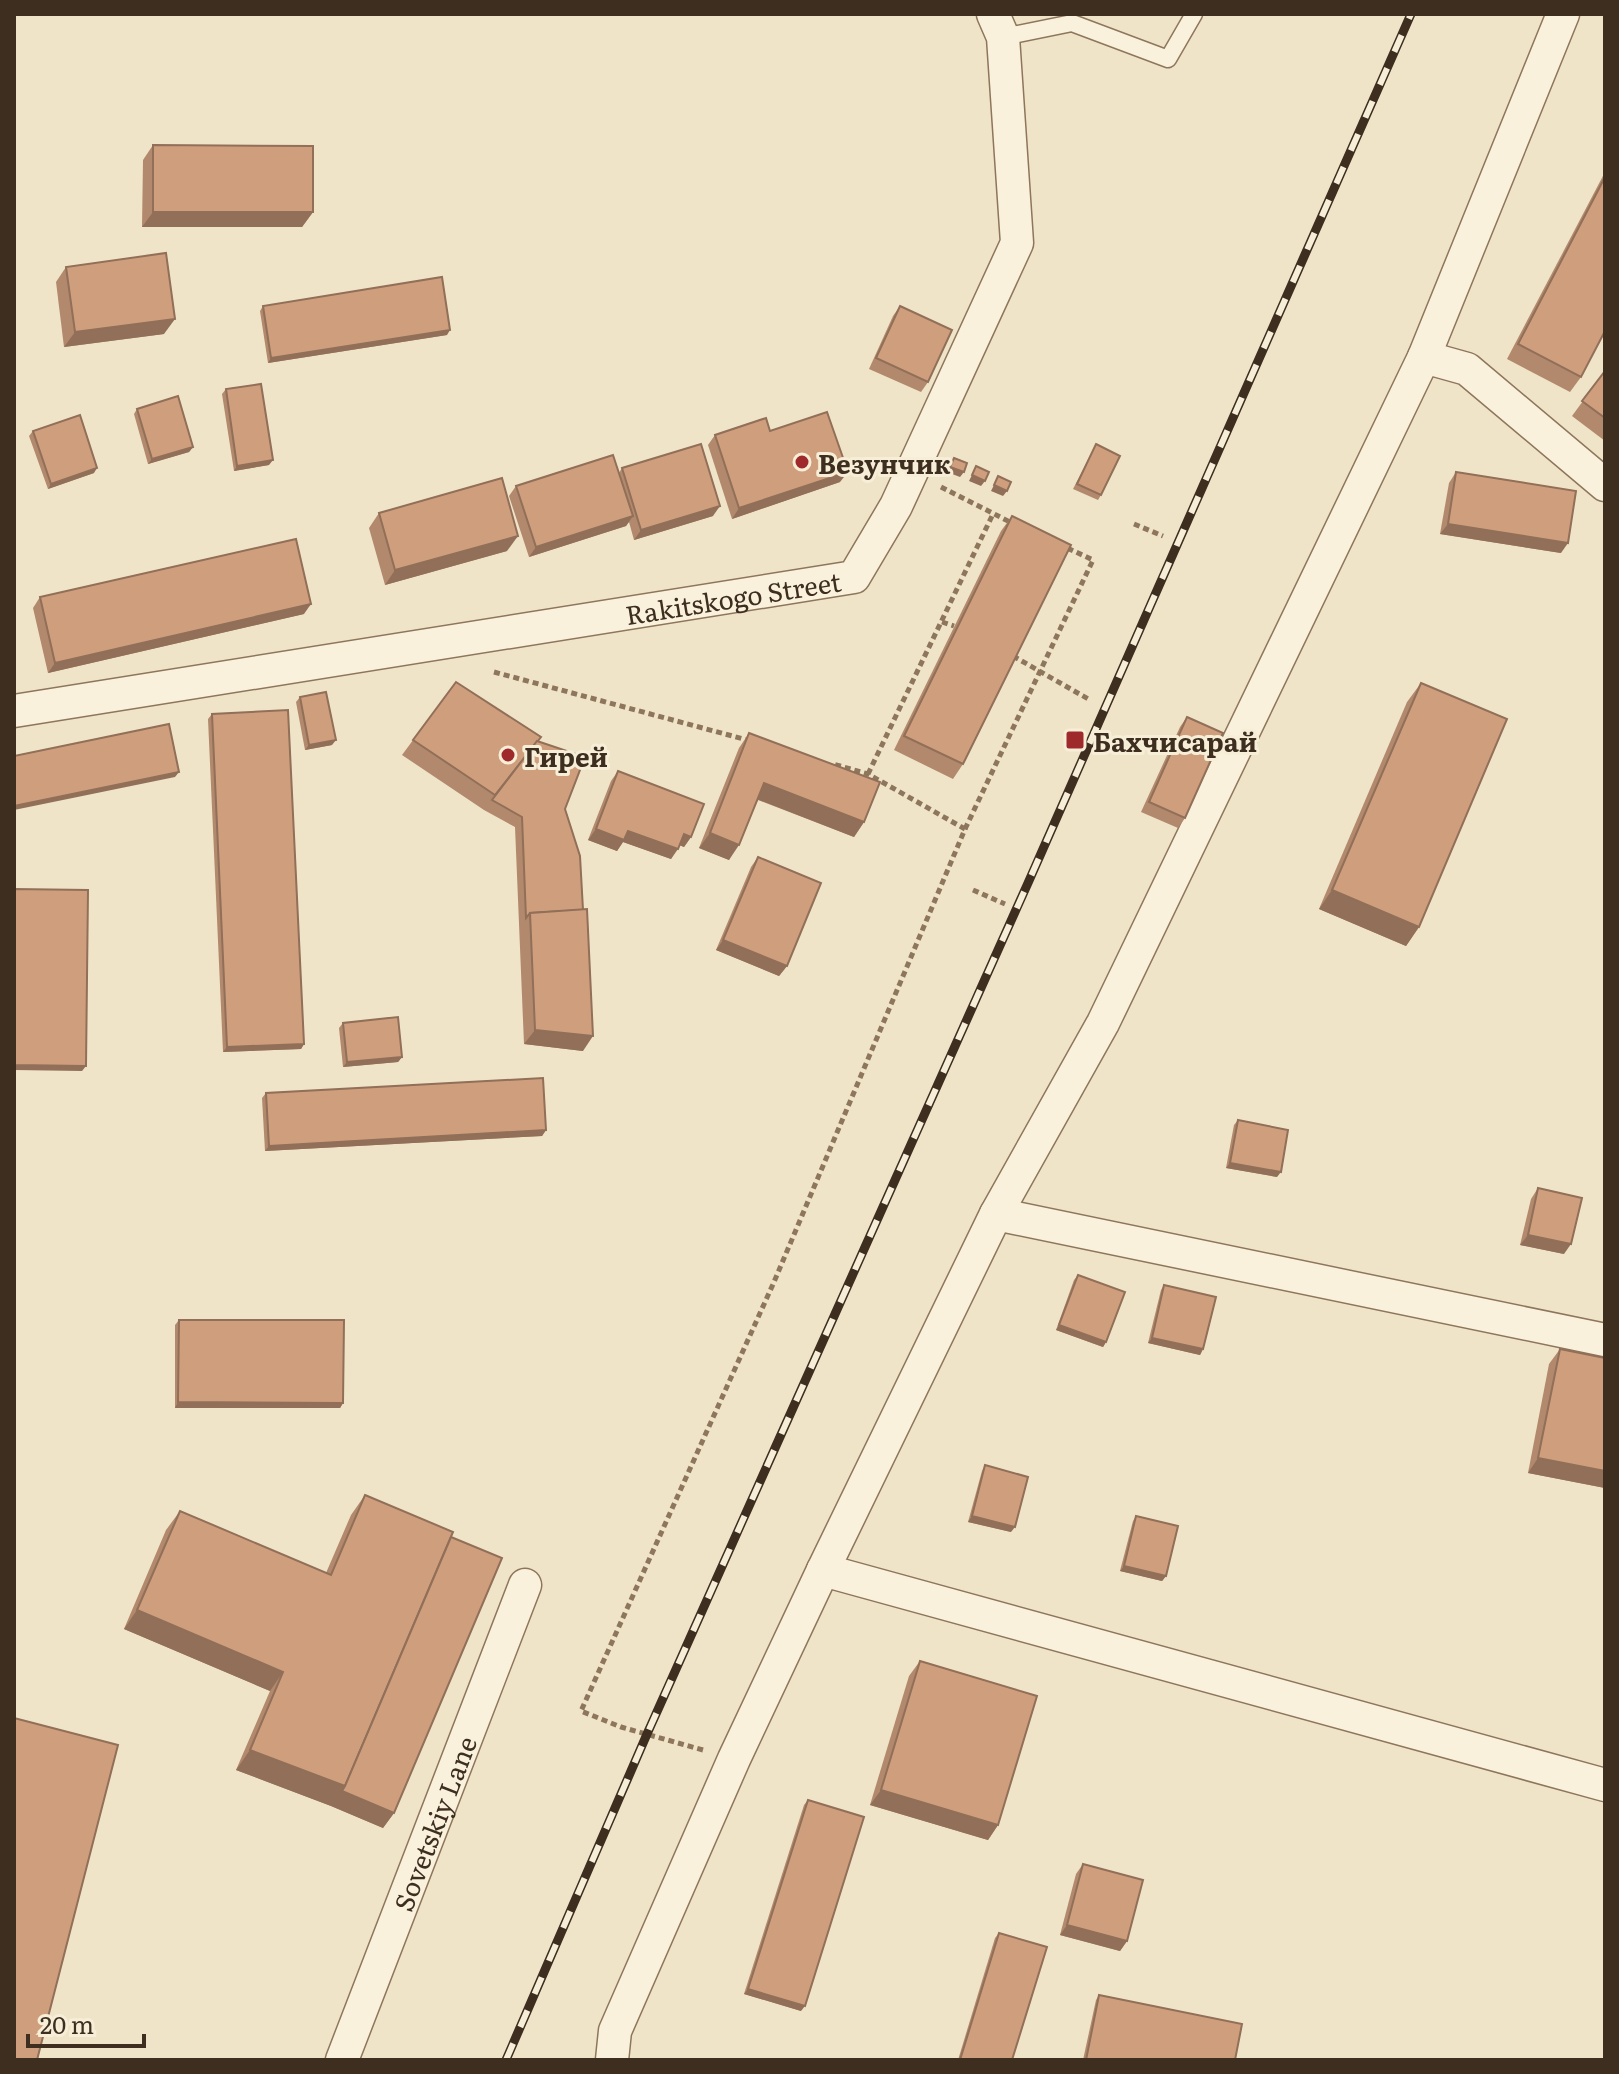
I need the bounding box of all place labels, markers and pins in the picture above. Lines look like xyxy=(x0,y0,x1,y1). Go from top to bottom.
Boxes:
place label: Везунчик xyxy=(818,443,951,482)
marker: Везунчик xyxy=(793,453,811,471)
place label: Бахчисарай xyxy=(1093,721,1257,760)
marker: Бахчисарай xyxy=(1064,729,1086,751)
place label: Гирей xyxy=(524,736,608,775)
marker: Гирей xyxy=(499,746,517,764)

